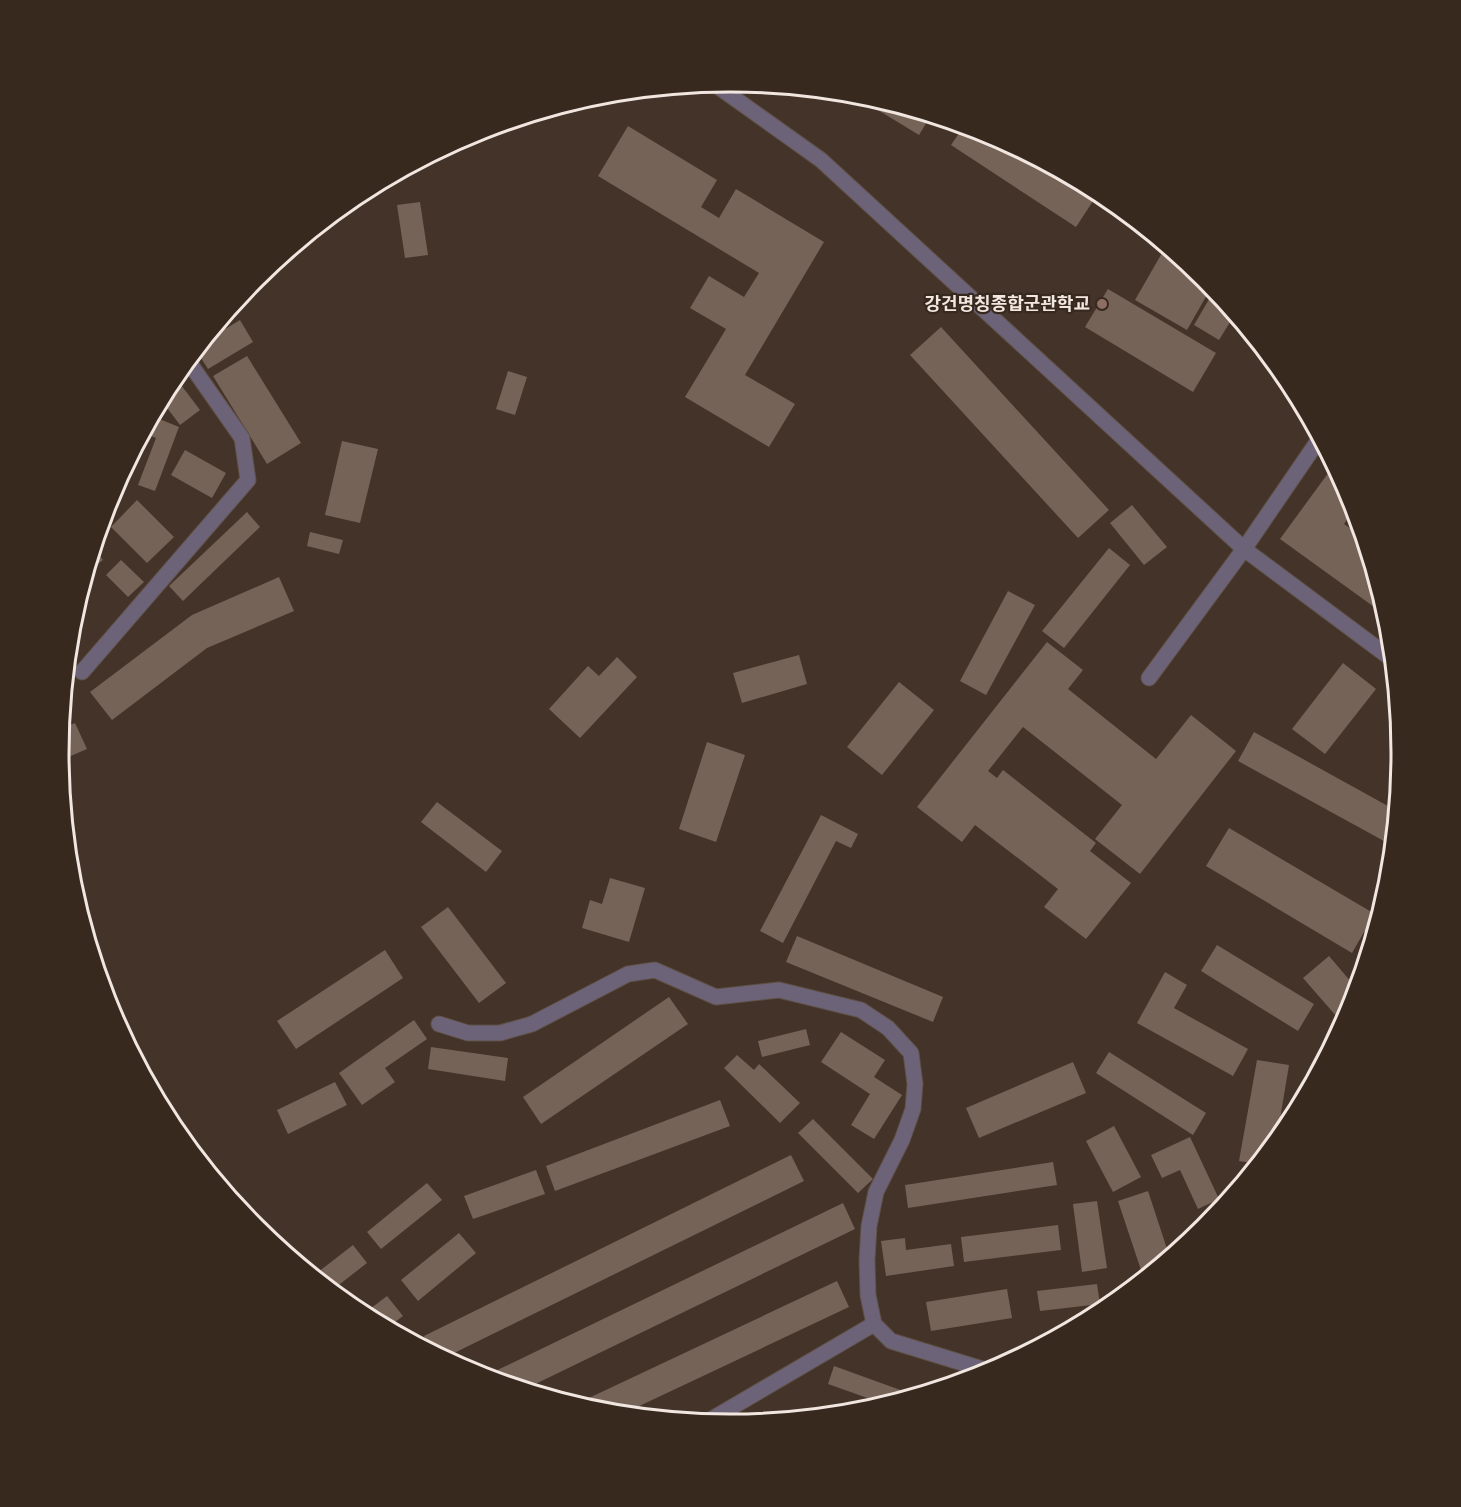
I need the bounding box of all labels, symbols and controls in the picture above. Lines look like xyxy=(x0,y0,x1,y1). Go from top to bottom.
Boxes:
place label: 강건명칭종합군관학교 xyxy=(924,294,1090,314)
marker: 강건명칭종합군관학교 xyxy=(1095,297,1109,311)

